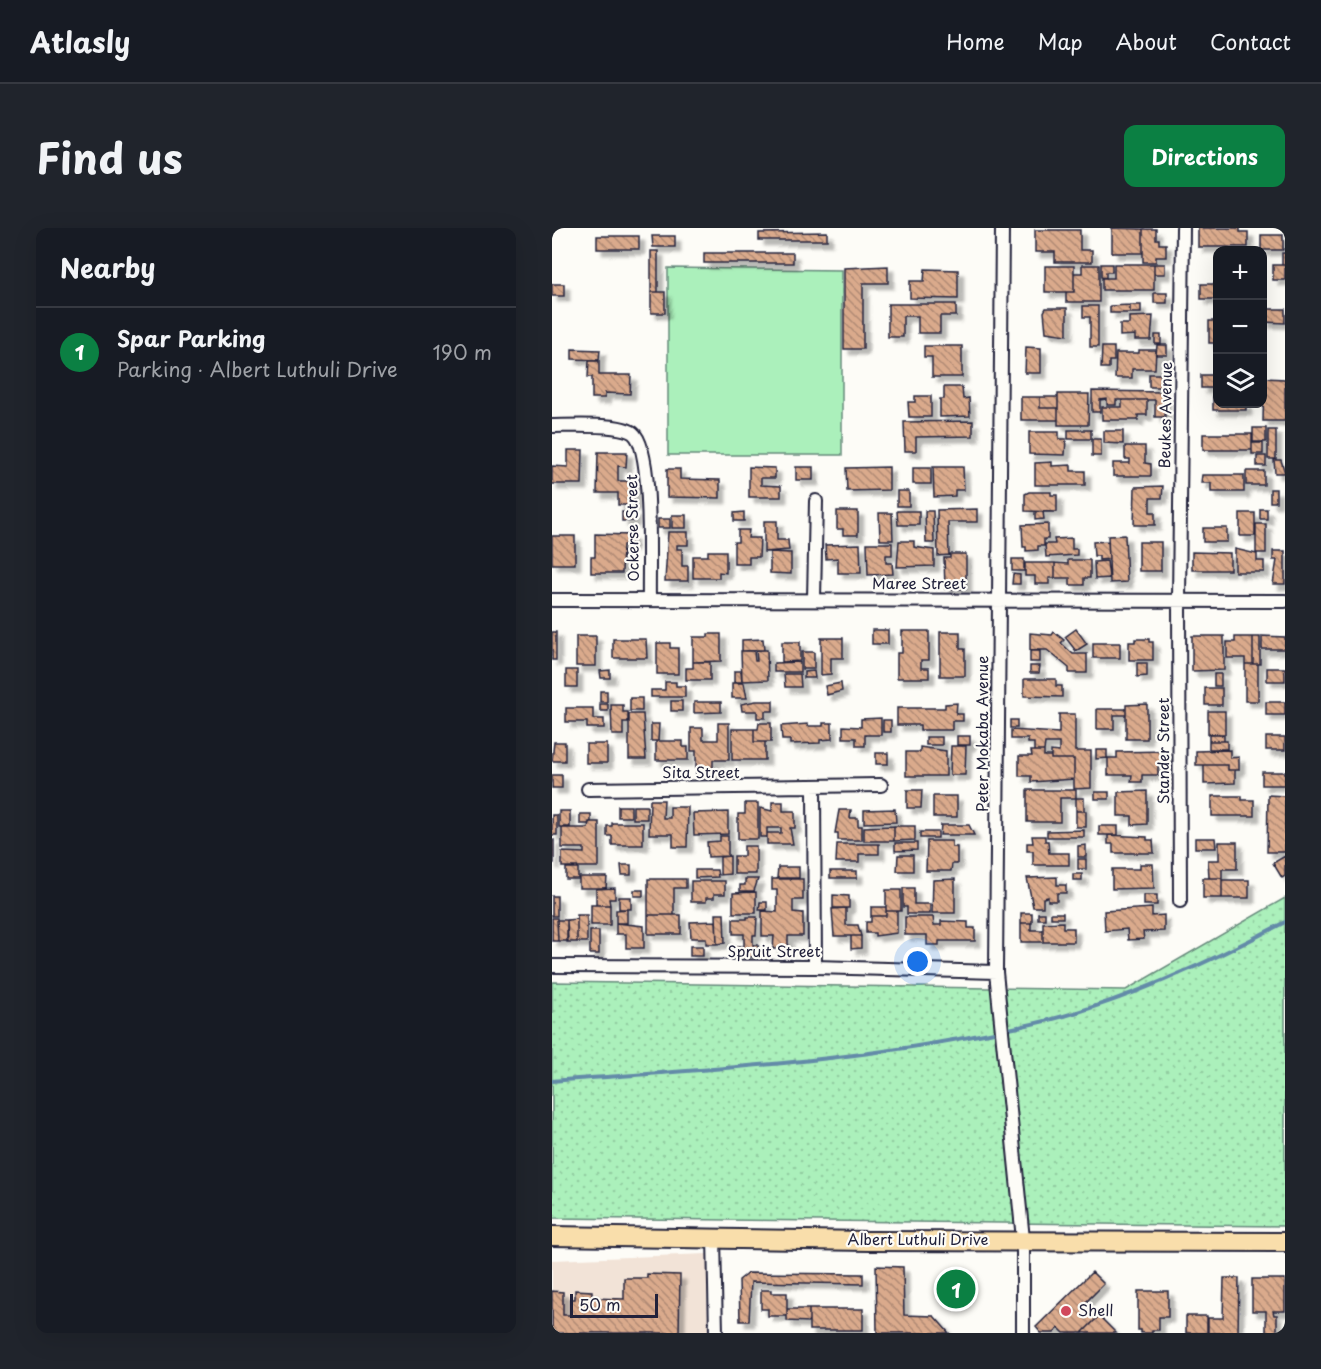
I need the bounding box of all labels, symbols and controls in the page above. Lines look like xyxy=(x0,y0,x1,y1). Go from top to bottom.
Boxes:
text: Atlasly xyxy=(30,20,130,63)
text: Home xyxy=(946,25,1005,57)
text: Map xyxy=(1038,25,1083,57)
text: About xyxy=(1116,25,1177,57)
text: Contact xyxy=(1210,25,1291,57)
text: Find us xyxy=(36,125,183,188)
button: Directions xyxy=(1124,125,1285,187)
map controls xyxy=(1213,246,1267,408)
button: + xyxy=(1213,246,1267,300)
text: Nearby xyxy=(60,248,155,287)
button: − xyxy=(1213,300,1267,354)
text: Spar Parking xyxy=(117,321,265,354)
text: 1 xyxy=(75,337,84,367)
text: 190 m xyxy=(433,337,492,367)
text: Parking · Albert Luthuli Drive xyxy=(117,354,398,384)
button: layers xyxy=(1213,354,1267,408)
street label: Beukes Avenue xyxy=(1152,361,1177,468)
street label: Ockerse Street xyxy=(619,474,644,582)
street label: Maree Street xyxy=(872,571,966,594)
street label: Peter Mokaba Avenue xyxy=(970,656,993,812)
street label: Stander Street xyxy=(1151,698,1174,804)
street label: Sita Street xyxy=(662,760,740,783)
street label: Spruit Street xyxy=(727,939,821,962)
your location xyxy=(903,947,932,976)
street label: Albert Luthuli Drive xyxy=(848,1227,989,1250)
pin: 1 xyxy=(936,1266,976,1312)
scale bar xyxy=(570,1291,658,1318)
text: 50 m xyxy=(579,1292,620,1316)
place label: Shell xyxy=(1078,1298,1113,1321)
marker: Shell xyxy=(1059,1304,1073,1318)

